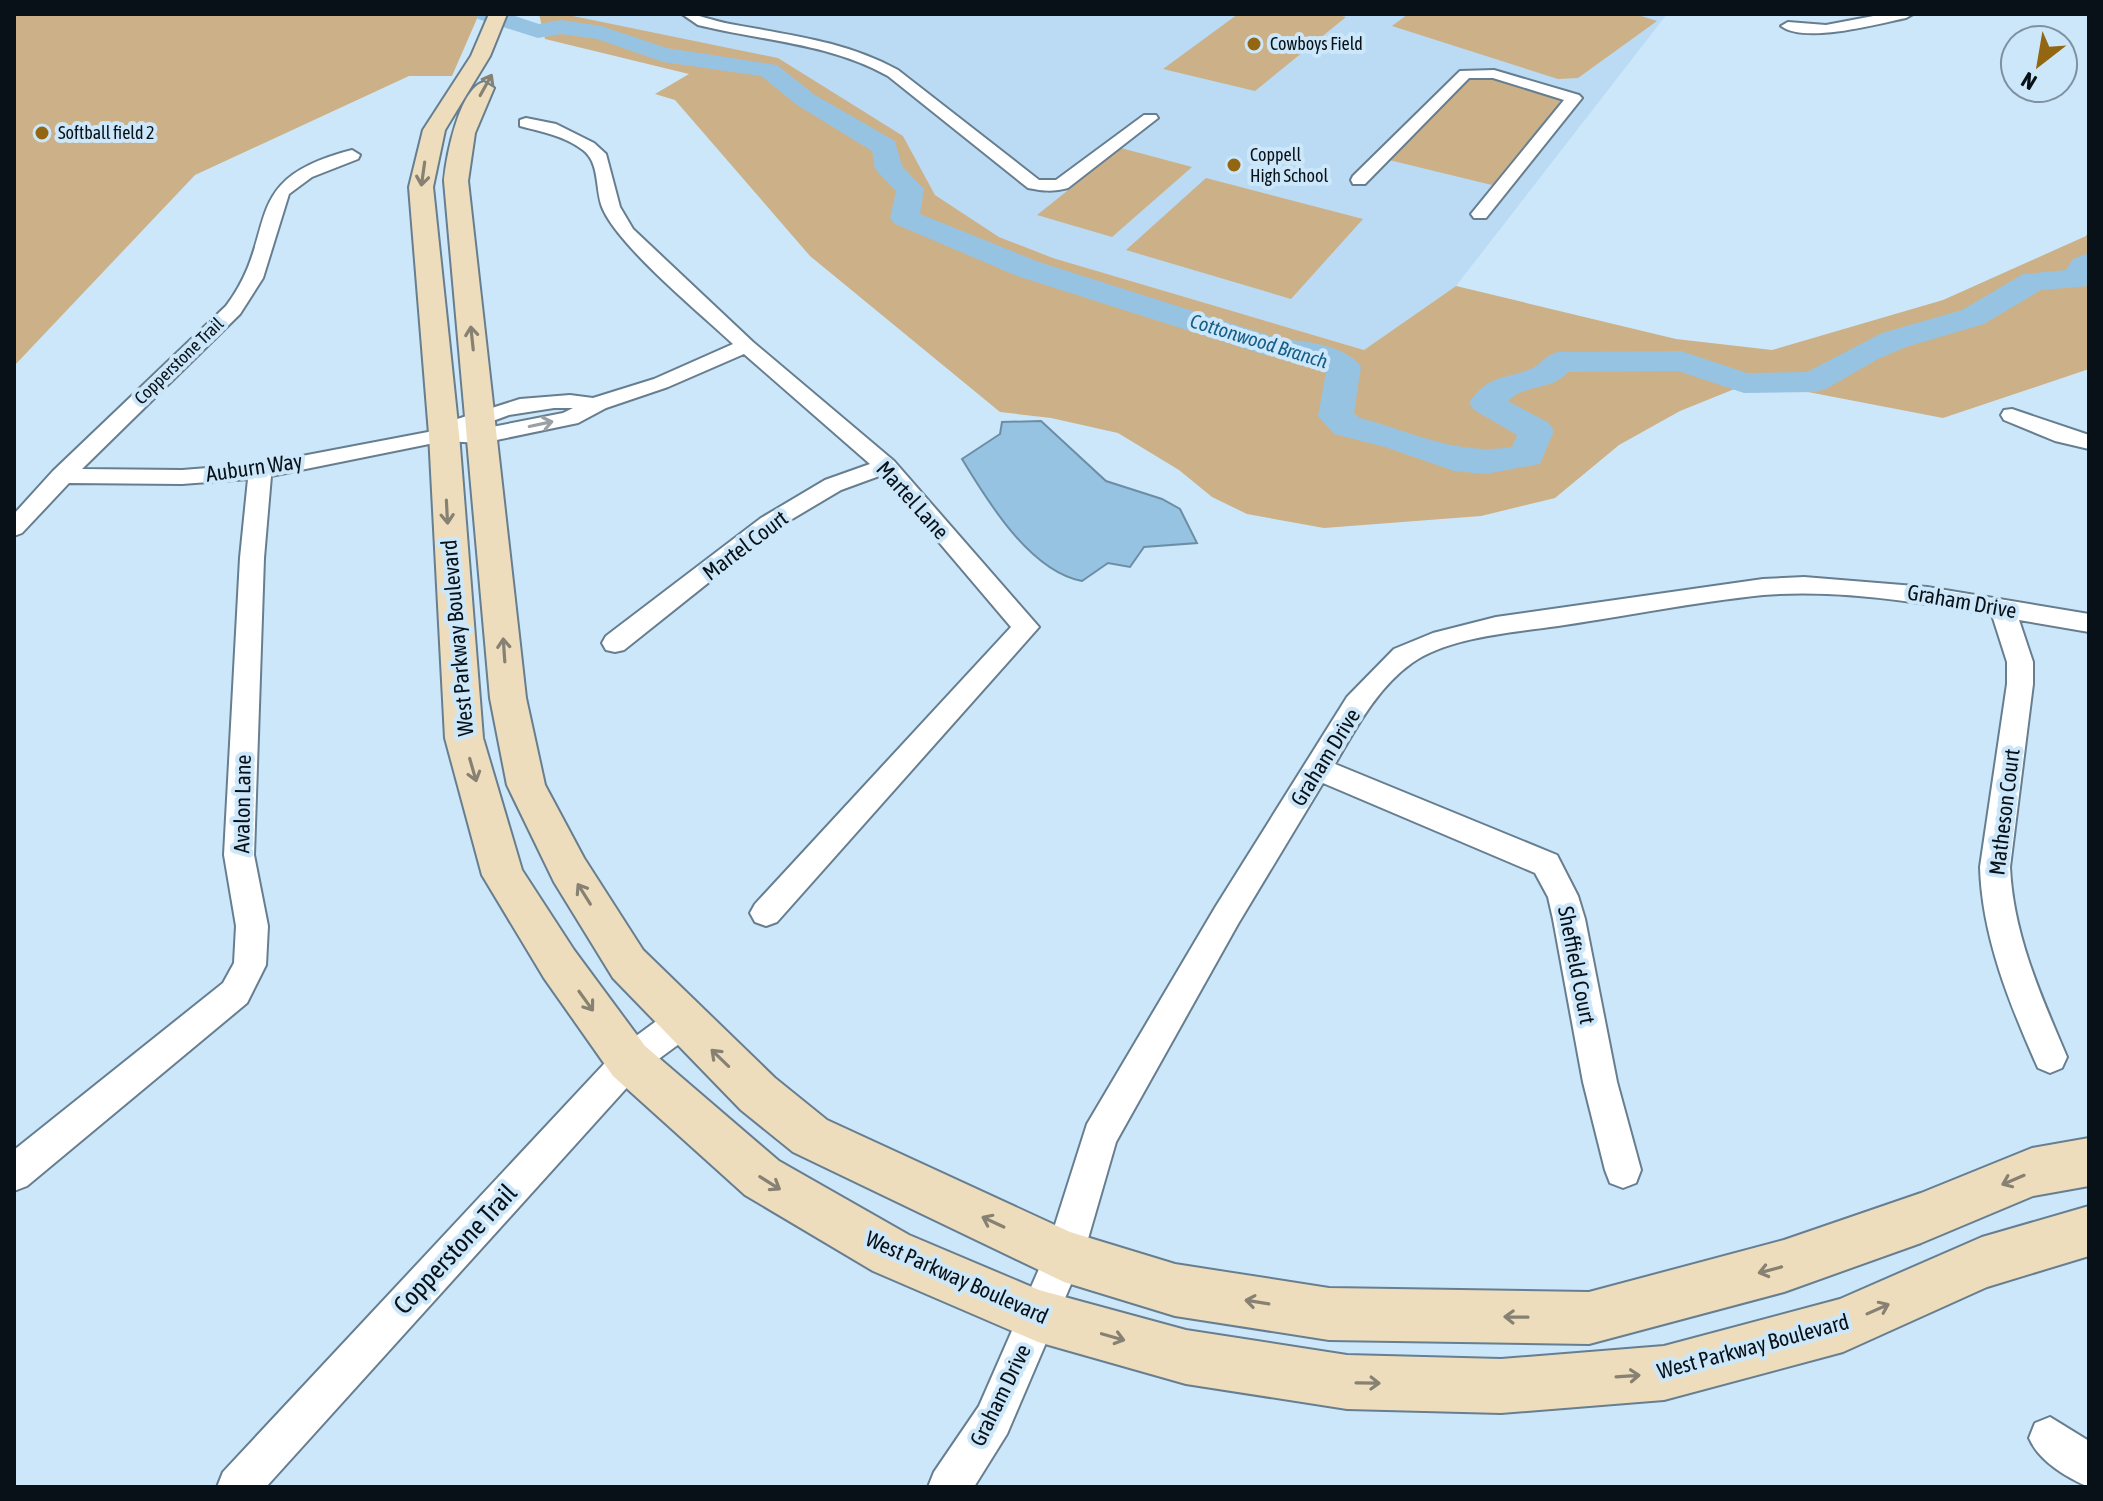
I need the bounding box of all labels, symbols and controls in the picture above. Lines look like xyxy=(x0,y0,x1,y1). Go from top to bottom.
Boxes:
north arrow xyxy=(1999,24,2079,104)
place label: Cowboys Field xyxy=(1270,33,1363,54)
marker: Cowboys Field xyxy=(1245,35,1263,53)
text: N xyxy=(2016,67,2041,96)
one-way arrow xyxy=(478,74,494,97)
place label: Softball field 2 xyxy=(58,122,154,143)
marker: Softball field 2 xyxy=(33,124,51,142)
place label: Coppell High School xyxy=(1250,144,1328,186)
marker: Coppell High School xyxy=(1225,156,1243,174)
one-way arrow xyxy=(415,161,430,187)
water label: Cottonwood Branch xyxy=(1188,309,1331,372)
street label: Copperstone Trail xyxy=(130,313,228,408)
one-way arrow xyxy=(465,325,480,352)
one-way arrow xyxy=(528,416,554,431)
street label: Auburn Way xyxy=(204,447,304,487)
street label: Martel Lane xyxy=(871,456,955,544)
one-way arrow xyxy=(440,498,455,525)
street label: Martel Court xyxy=(697,505,793,585)
street label: West Parkway Boulevard xyxy=(435,539,479,737)
street label: Graham Drive xyxy=(1905,579,2019,623)
one-way arrow xyxy=(496,638,511,664)
street label: Graham Drive xyxy=(1285,703,1365,811)
street label: Matheson Court xyxy=(1983,747,2025,877)
street label: Avalon Lane xyxy=(228,754,256,854)
one-way arrow xyxy=(466,757,481,783)
one-way arrow xyxy=(575,883,591,906)
street label: Sheffield Court xyxy=(1553,904,1601,1026)
one-way arrow xyxy=(578,990,594,1012)
one-way arrow xyxy=(711,1049,730,1068)
one-way arrow xyxy=(2002,1173,2026,1188)
one-way arrow xyxy=(758,1175,781,1191)
street label: Copperstone Trail xyxy=(387,1178,523,1320)
one-way arrow xyxy=(982,1214,1006,1229)
street label: West Parkway Boulevard xyxy=(862,1225,1052,1329)
one-way arrow xyxy=(1757,1263,1783,1278)
one-way arrow xyxy=(1245,1294,1270,1309)
one-way arrow xyxy=(1866,1301,1890,1316)
street label: West Parkway Boulevard xyxy=(1654,1308,1852,1384)
one-way arrow xyxy=(1503,1309,1530,1325)
one-way arrow xyxy=(1100,1331,1125,1345)
street label: Graham Drive xyxy=(964,1340,1036,1450)
one-way arrow xyxy=(1614,1368,1641,1383)
one-way arrow xyxy=(1354,1375,1381,1390)

